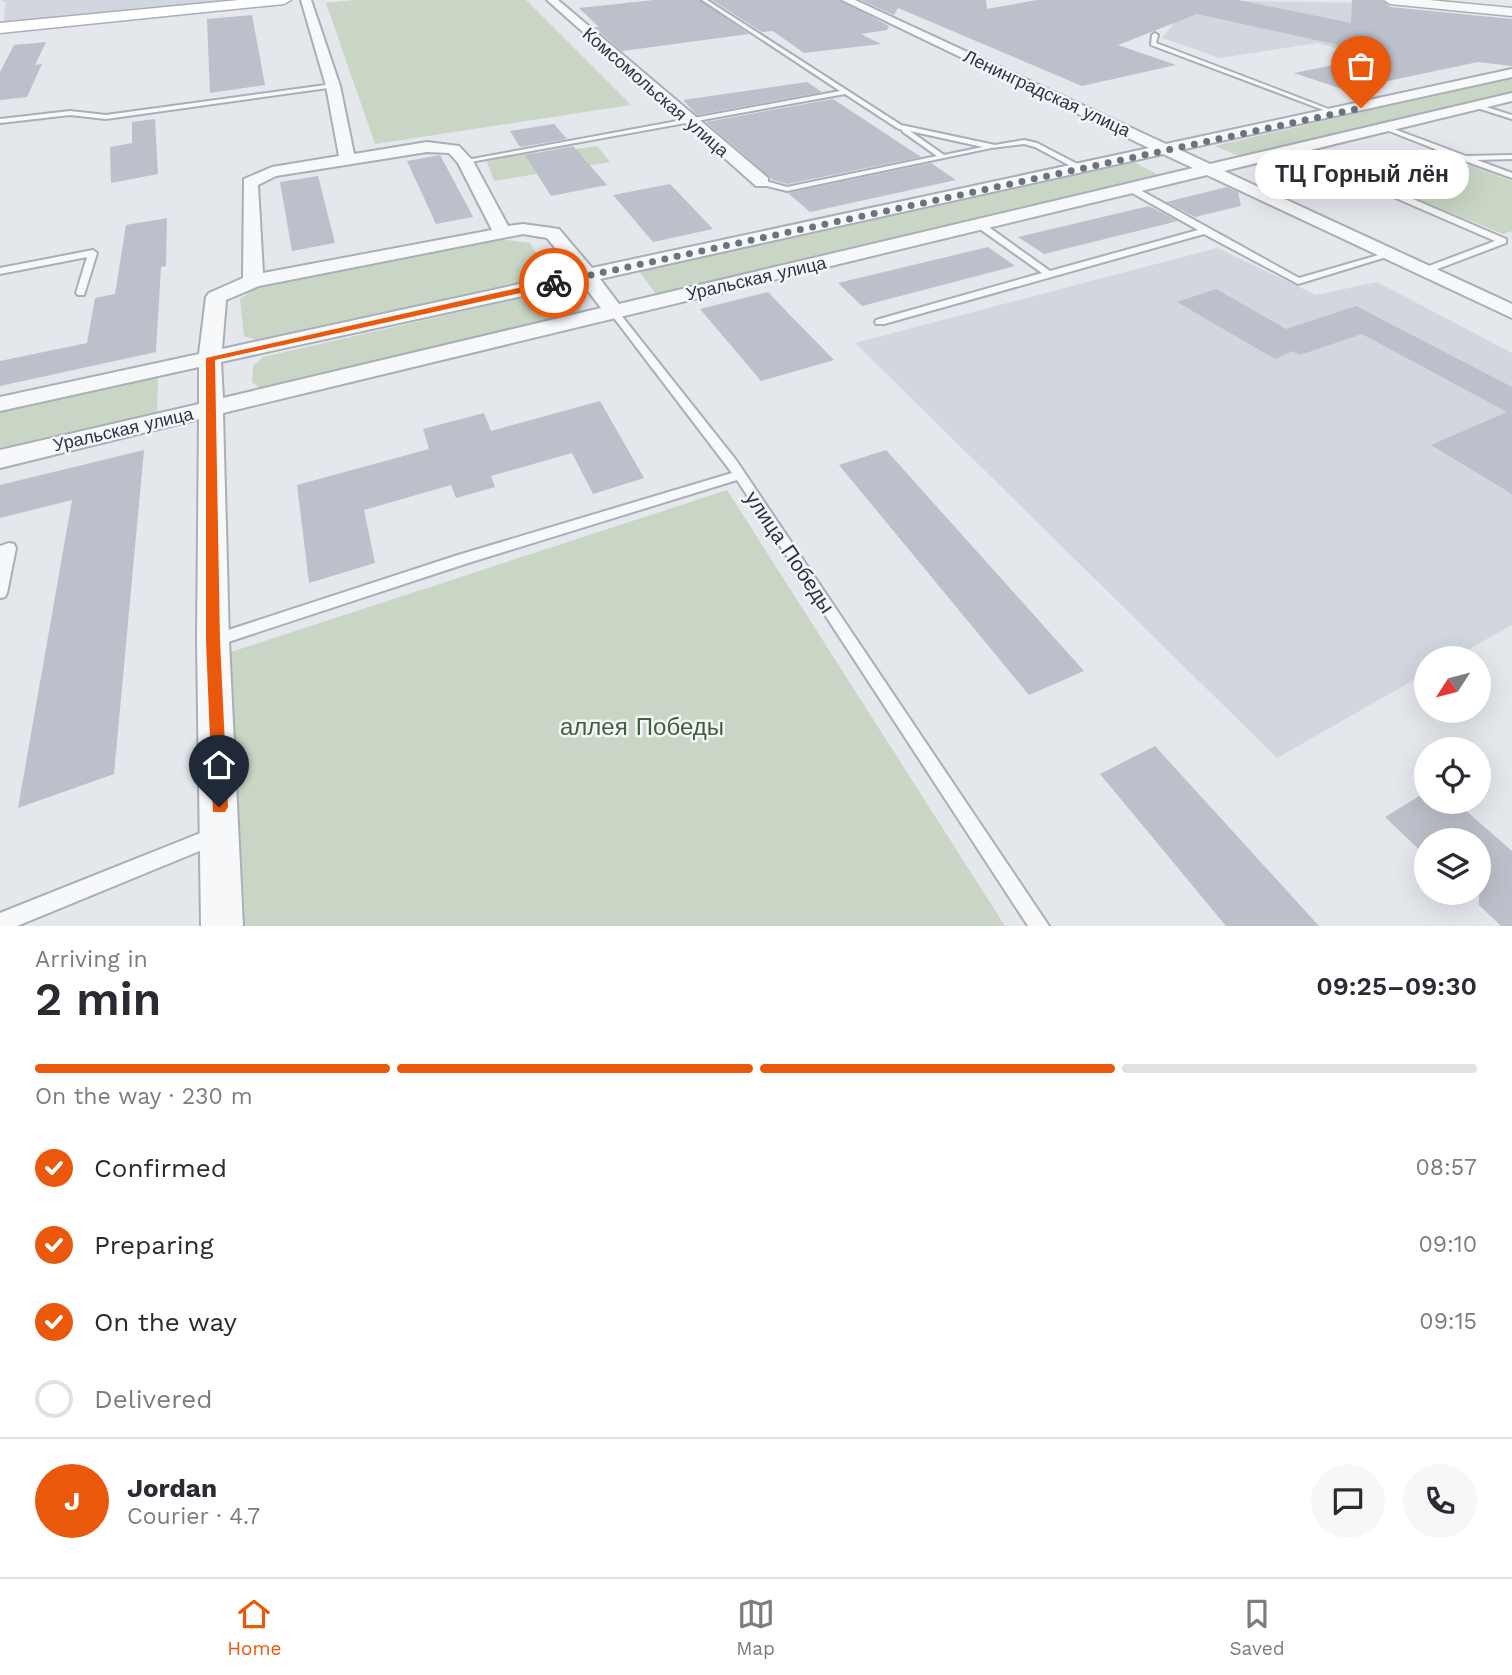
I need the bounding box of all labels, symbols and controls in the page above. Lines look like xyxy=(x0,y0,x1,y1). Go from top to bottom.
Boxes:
street label: Комсомольская улица xyxy=(579,23,734,162)
pin xyxy=(1331,36,1391,108)
street label: Ленинградская улица xyxy=(960,45,1135,141)
icon: bag xyxy=(1342,47,1380,85)
callout: ТЦ Горный лён xyxy=(1254,150,1468,199)
text: ТЦ Горный лён xyxy=(1275,161,1449,188)
courier xyxy=(519,248,589,318)
street label: Уральская улица xyxy=(684,251,829,304)
icon: bike xyxy=(535,264,573,302)
street label: Уральская улица xyxy=(51,402,196,455)
street label: улица Победы xyxy=(740,486,840,618)
north arrow xyxy=(1414,646,1491,723)
map controls xyxy=(1414,646,1491,905)
park label: аллея Победы xyxy=(560,713,724,741)
pin xyxy=(189,735,249,807)
button: locate xyxy=(1414,737,1491,814)
icon: home xyxy=(200,746,238,784)
button: layers xyxy=(1414,828,1491,905)
text: Arriving in xyxy=(35,946,148,973)
text: 09:25–09:30 xyxy=(1316,971,1477,1001)
text: 2 min xyxy=(35,972,161,1026)
text: On the way · 230 m xyxy=(35,1083,253,1110)
icon: check xyxy=(35,1149,73,1187)
text: Confirmed xyxy=(94,1153,227,1183)
text: 08:57 xyxy=(1415,1154,1477,1181)
icon: check xyxy=(35,1226,73,1264)
text: Preparing xyxy=(94,1230,214,1260)
text: 09:10 xyxy=(1418,1231,1477,1258)
icon: check xyxy=(35,1303,73,1341)
text: On the way xyxy=(94,1307,237,1337)
text: 09:15 xyxy=(1419,1308,1477,1335)
text: Delivered xyxy=(94,1384,213,1414)
button: chat xyxy=(1311,1464,1385,1538)
button: phone xyxy=(1403,1464,1477,1538)
text: Jordan xyxy=(127,1473,217,1503)
text: J xyxy=(64,1486,80,1516)
text: Courier · 4.7 xyxy=(127,1503,260,1530)
tab: Home xyxy=(227,1595,282,1660)
tab: Map xyxy=(736,1595,775,1660)
tab: Saved xyxy=(1229,1595,1285,1660)

